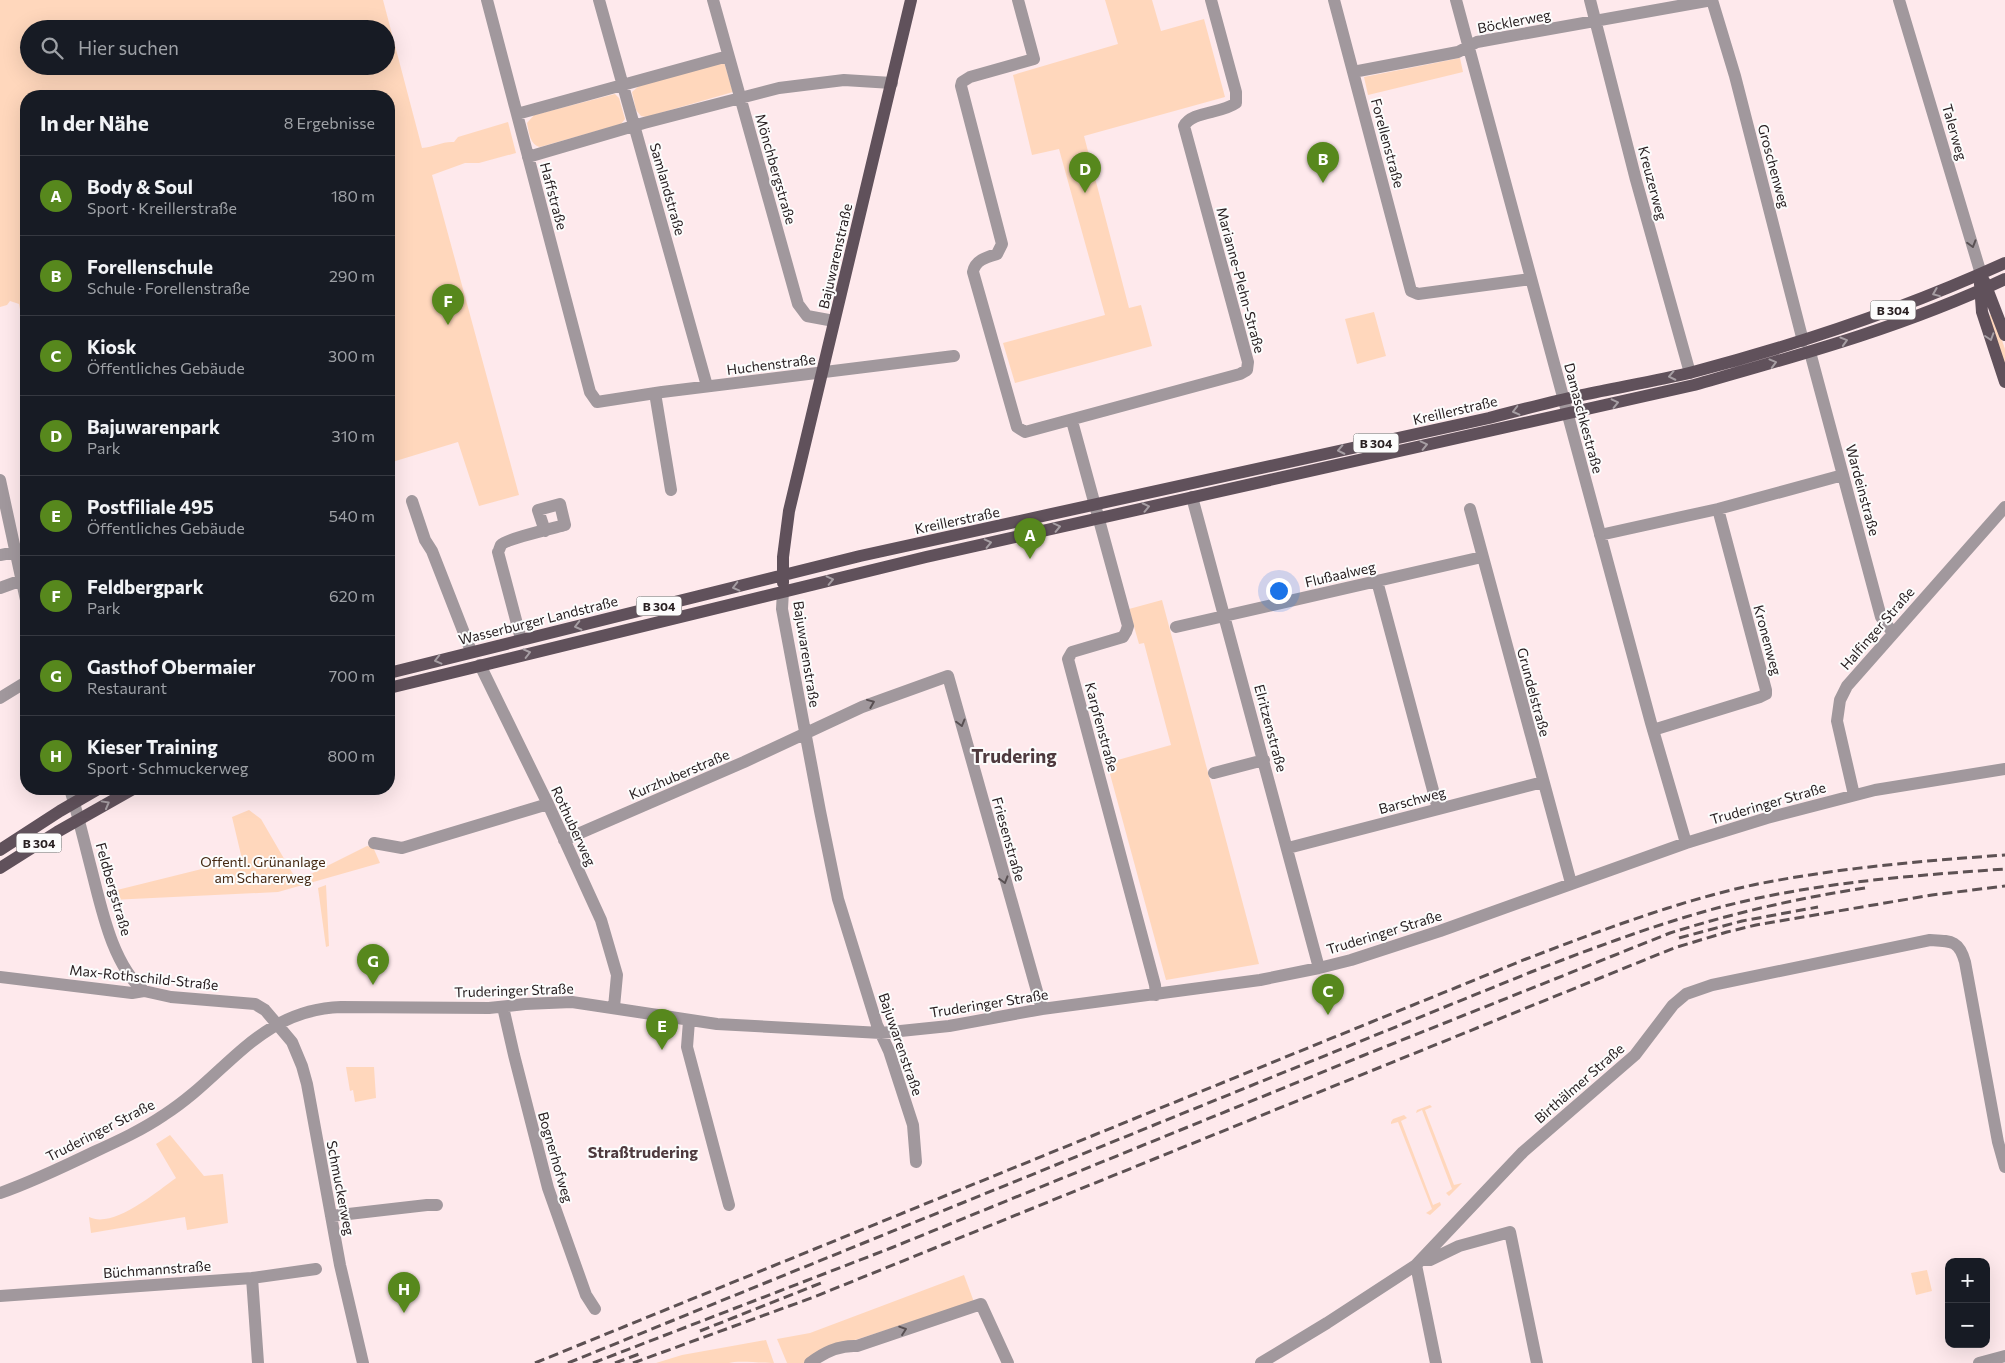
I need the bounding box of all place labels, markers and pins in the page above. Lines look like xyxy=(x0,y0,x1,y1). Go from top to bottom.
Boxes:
pin: B xyxy=(1307,142,1339,183)
pin: D xyxy=(1069,152,1101,193)
pin: F xyxy=(432,284,464,325)
pin: A xyxy=(1014,518,1046,559)
pin: G xyxy=(357,944,389,985)
pin: C xyxy=(1312,974,1344,1015)
pin: E xyxy=(646,1009,678,1050)
pin: H xyxy=(388,1272,420,1313)

